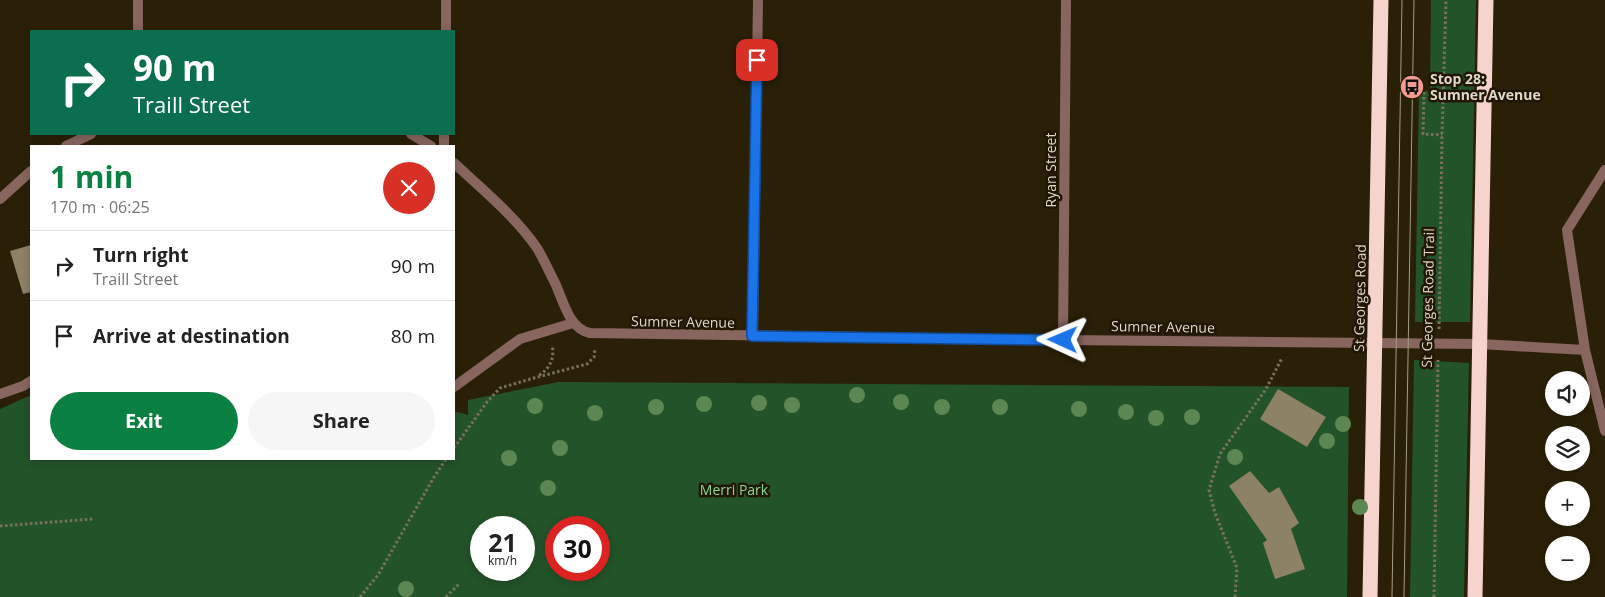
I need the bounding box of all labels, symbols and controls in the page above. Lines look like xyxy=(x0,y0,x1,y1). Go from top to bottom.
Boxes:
pin xyxy=(736,39,778,81)
text: 90 m xyxy=(133,44,216,91)
icon: arrive xyxy=(743,46,771,74)
icon: right xyxy=(50,50,115,115)
place label: Stop 28: Sumner Avenue xyxy=(1430,69,1541,104)
bus stop icon: Stop 28: Sumner Avenue xyxy=(1399,74,1425,100)
text: Traill Street xyxy=(133,89,250,119)
street label: Ryan Street xyxy=(1041,133,1060,207)
text: 1 min xyxy=(50,156,133,197)
button: close xyxy=(383,162,435,214)
text: 170 m · 06:25 xyxy=(50,196,150,218)
street label: St Georges Road Trail xyxy=(1417,228,1438,368)
text: Turn right xyxy=(93,242,188,268)
street label: St Georges Road xyxy=(1349,244,1370,352)
icon: right xyxy=(50,252,78,280)
text: 90 m xyxy=(391,253,435,279)
text: Traill Street xyxy=(93,268,178,290)
street label: Sumner Avenue xyxy=(631,311,735,332)
position arrow xyxy=(1036,313,1088,365)
street label: Sumner Avenue xyxy=(1111,316,1215,337)
icon: arrive xyxy=(50,322,78,350)
text: Arrive at destination xyxy=(93,323,290,349)
text: 80 m xyxy=(391,323,435,349)
map controls xyxy=(1545,371,1590,581)
button: sound xyxy=(1545,371,1590,416)
button: Exit xyxy=(50,392,238,450)
button: Share xyxy=(248,392,435,450)
button: layers xyxy=(1545,426,1590,471)
park label: Merri Park xyxy=(700,480,769,499)
button: + xyxy=(1545,481,1590,526)
speed limit sign: 30 xyxy=(545,516,610,581)
text: 21 xyxy=(488,525,517,559)
button: − xyxy=(1545,536,1590,581)
text: km/h xyxy=(488,552,517,569)

